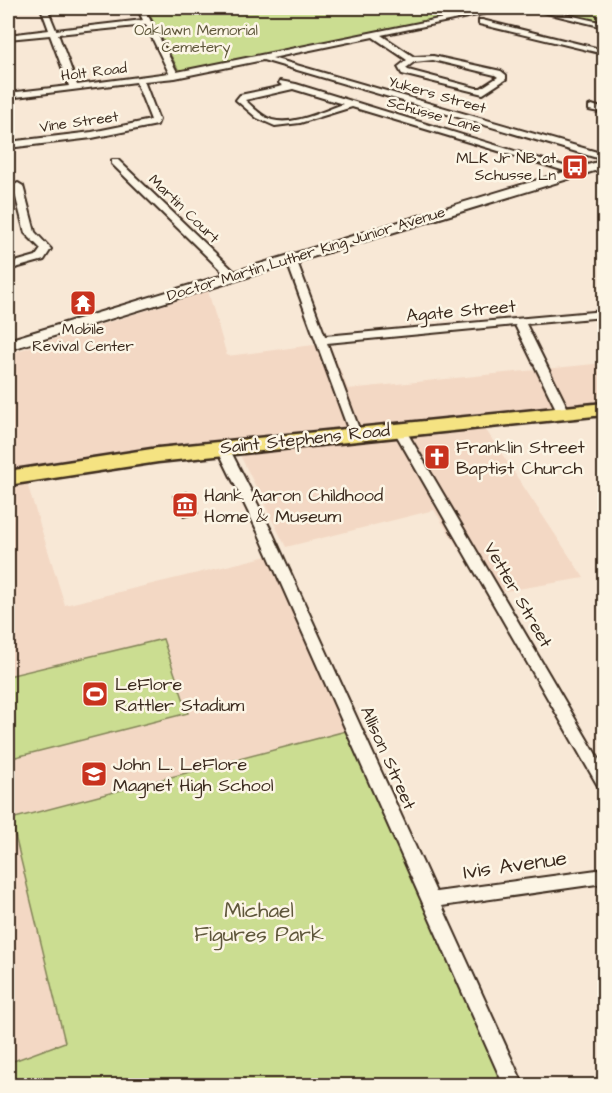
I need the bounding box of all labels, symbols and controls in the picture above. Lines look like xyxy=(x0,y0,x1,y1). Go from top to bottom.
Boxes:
park label: Oaklawn Memorial Cemetery xyxy=(134,20,258,59)
street label: Holt Road xyxy=(60,57,129,86)
street label: Yukers Street xyxy=(386,71,488,119)
street label: Schusse Lane xyxy=(384,92,484,138)
street label: Vine Street xyxy=(38,106,120,138)
place label: MLK Jr NB at Schusse Ln xyxy=(456,148,556,186)
bus stop icon: MLK Jr NB at Schusse Ln xyxy=(560,152,590,182)
street label: Martin Court xyxy=(144,170,224,248)
street label: Doctor Martin Luther King Junior Avenue xyxy=(164,202,448,307)
temple icon: Mobile Revival Center xyxy=(68,288,98,318)
street label: Agate Street xyxy=(405,294,518,329)
place label: Mobile Revival Center xyxy=(32,319,134,357)
street label: Saint Stephens Road xyxy=(219,418,391,460)
place label: Franklin Street Baptist Church xyxy=(456,435,586,481)
church icon: Franklin Street Baptist Church xyxy=(422,442,452,472)
place label: Hank Aaron Childhood Home & Museum xyxy=(204,483,383,529)
museum icon: Hank Aaron Childhood Home & Museum xyxy=(170,490,200,520)
street label: Vetter Street xyxy=(478,538,559,653)
place label: LeFlore Rattler Stadium xyxy=(115,672,244,718)
sports icon: LeFlore Rattler Stadium xyxy=(80,679,110,709)
street label: Allison Street xyxy=(354,702,422,814)
place label: John L. LeFlore Magnet High School xyxy=(113,752,274,799)
school or university icon: John L. LeFlore Magnet High School xyxy=(79,759,109,789)
street label: Ivis Avenue xyxy=(461,843,569,887)
park label: Michael Figures Park xyxy=(194,896,324,951)

